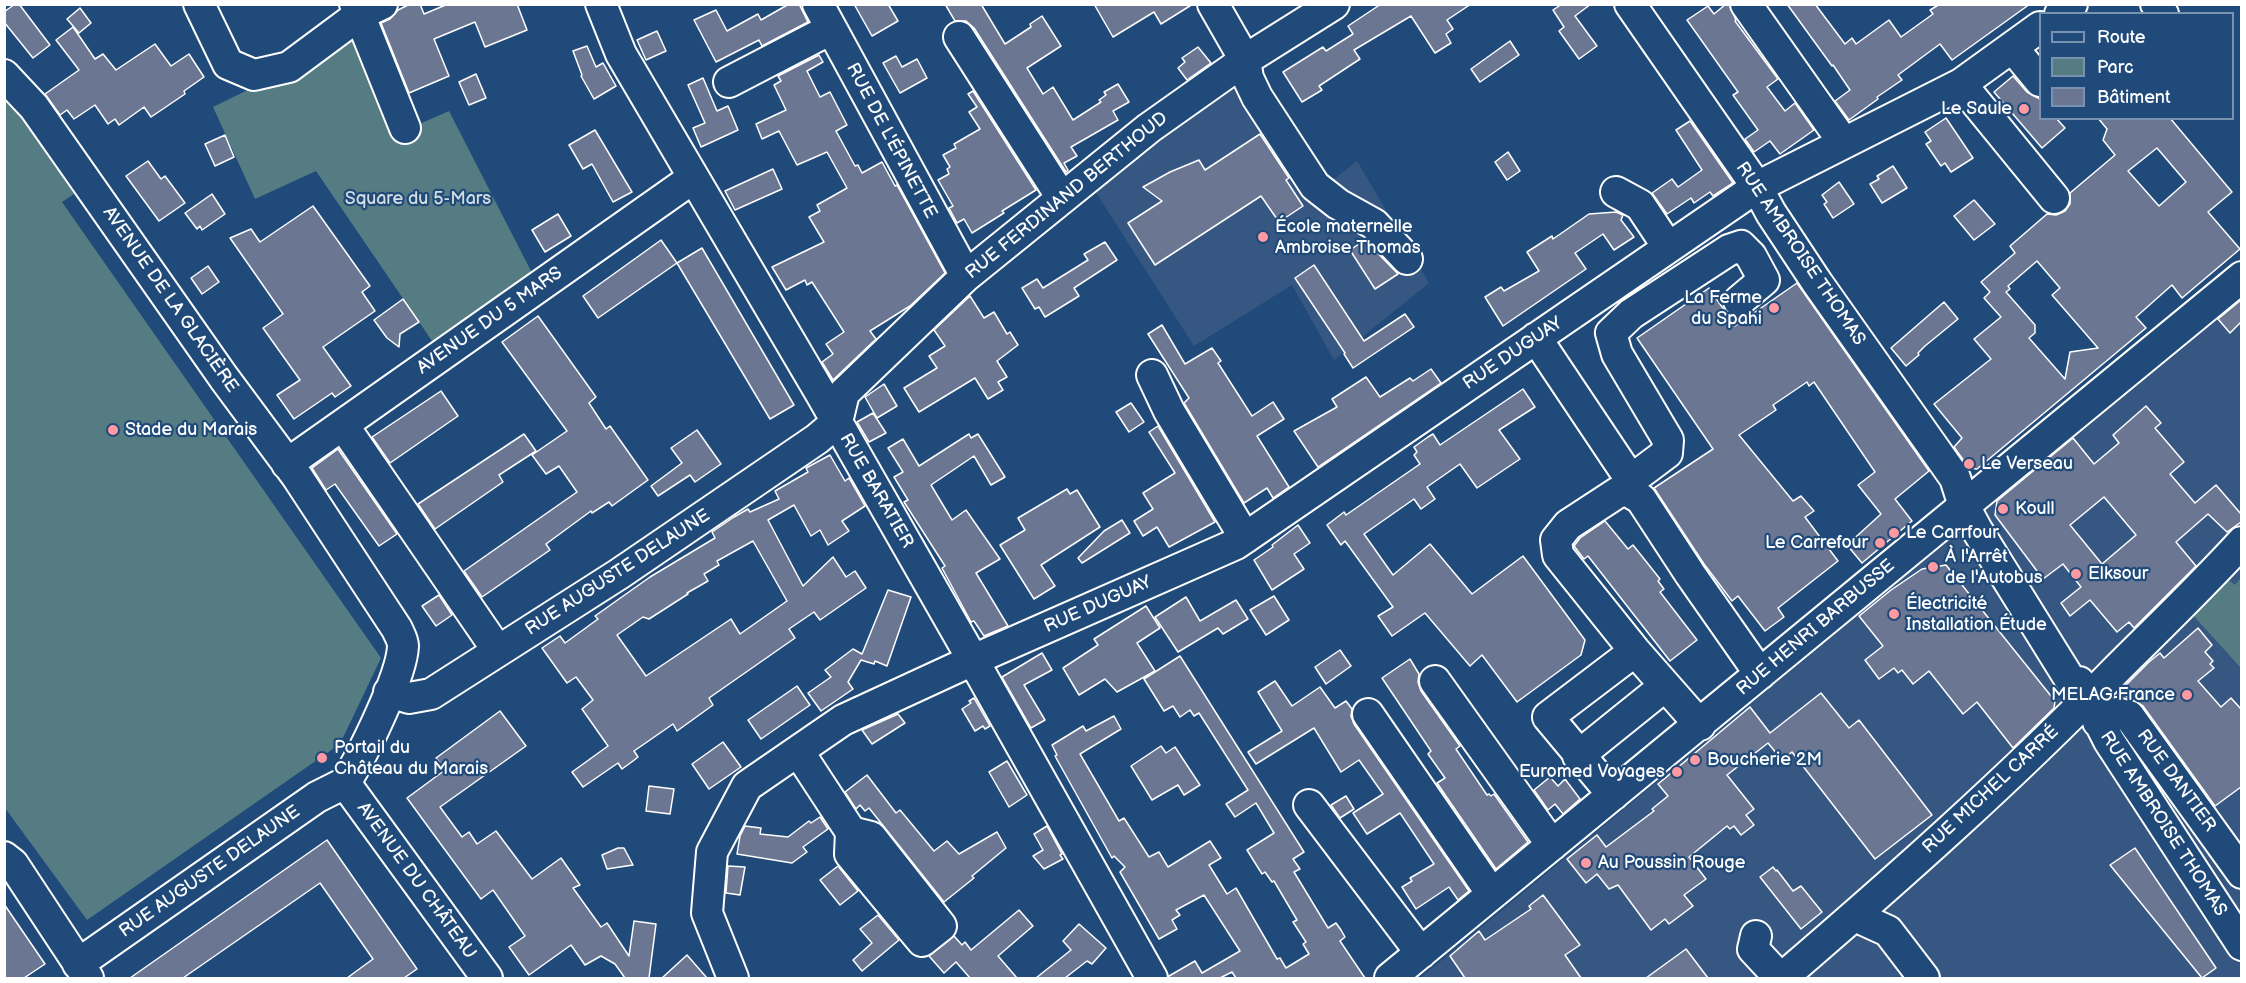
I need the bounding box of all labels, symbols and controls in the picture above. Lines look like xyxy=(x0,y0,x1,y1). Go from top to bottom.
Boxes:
legend xyxy=(2039,12,2234,120)
text: Route xyxy=(2097,27,2146,48)
text: Parc xyxy=(2097,57,2134,78)
street label: RUE DE L'ÉPINETTE xyxy=(841,60,941,222)
text: Bâtiment xyxy=(2097,87,2171,108)
place label: Le Saule xyxy=(1941,98,2012,120)
marker: Le Saule xyxy=(2017,102,2031,116)
street label: RUE FERDINAND BERTHOUD xyxy=(962,108,1172,284)
street label: RUE AMBROISE THOMAS xyxy=(1731,158,1869,350)
park label: Square du 5-Mars xyxy=(345,188,491,210)
street label: AVENUE DE LA GLACIÈRE xyxy=(98,203,242,397)
place label: École maternelle Ambroise Thomas xyxy=(1275,216,1421,258)
marker: École maternelle Ambroise Thomas xyxy=(1256,230,1270,244)
street label: AVENUE DU 5 MARS xyxy=(413,263,567,379)
place label: La Ferme du Spahi xyxy=(1684,287,1762,330)
marker: La Ferme du Spahi xyxy=(1767,301,1781,315)
street label: RUE DUGUAY xyxy=(1459,313,1567,395)
place label: Stade du Marais xyxy=(125,419,257,441)
marker: Stade du Marais xyxy=(106,423,120,437)
street label: RUE BARATIER xyxy=(834,430,918,552)
place label: Le Verseau xyxy=(1981,453,2073,475)
marker: Le Verseau xyxy=(1962,457,1976,471)
place label: Koull xyxy=(2015,498,2055,520)
marker: Koull xyxy=(1996,502,2010,516)
street label: RUE AUGUSTE DELAUNE xyxy=(522,505,714,641)
place label: Le Carrfour xyxy=(1906,522,1999,544)
marker: Le Carrfour xyxy=(1887,526,1901,540)
place label: Le Carrefour xyxy=(1765,532,1868,554)
marker: Le Carrefour xyxy=(1873,536,1887,550)
place label: À l'Arrêt de l'Autobus xyxy=(1945,546,2043,588)
street label: RUE HENRI BARBUSSE xyxy=(1733,556,1899,700)
marker: À l'Arrêt de l'Autobus xyxy=(1926,560,1940,574)
place label: Elksour xyxy=(2088,563,2148,585)
marker: Elksour xyxy=(2069,567,2083,581)
street label: RUE DUGUAY xyxy=(1041,572,1155,638)
place label: Électricité Installation Étude xyxy=(1906,593,2047,636)
marker: Électricité Installation Étude xyxy=(1887,607,1901,621)
place label: MELAG France xyxy=(2051,684,2175,706)
marker: MELAG France xyxy=(2180,688,2194,702)
street label: RUE MICHEL CARRÉ xyxy=(1919,722,2063,858)
street label: RUE DANTIER xyxy=(2132,726,2220,836)
street label: RUE AMBROISE THOMAS xyxy=(2095,727,2231,921)
place label: Portail du Château du Marais xyxy=(334,737,488,780)
place label: Boucherie 2M xyxy=(1707,749,1822,771)
marker: Portail du Château du Marais xyxy=(315,751,329,765)
marker: Boucherie 2M xyxy=(1688,753,1702,767)
place label: Euromed Voyages xyxy=(1519,761,1665,783)
marker: Euromed Voyages xyxy=(1670,765,1684,779)
street label: AVENUE DU CHÂTEAU xyxy=(352,798,480,964)
street label: RUE AUGUSTE DELAUNE xyxy=(115,801,305,943)
place label: Au Poussin Rouge xyxy=(1598,852,1745,874)
marker: Au Poussin Rouge xyxy=(1579,856,1593,870)

